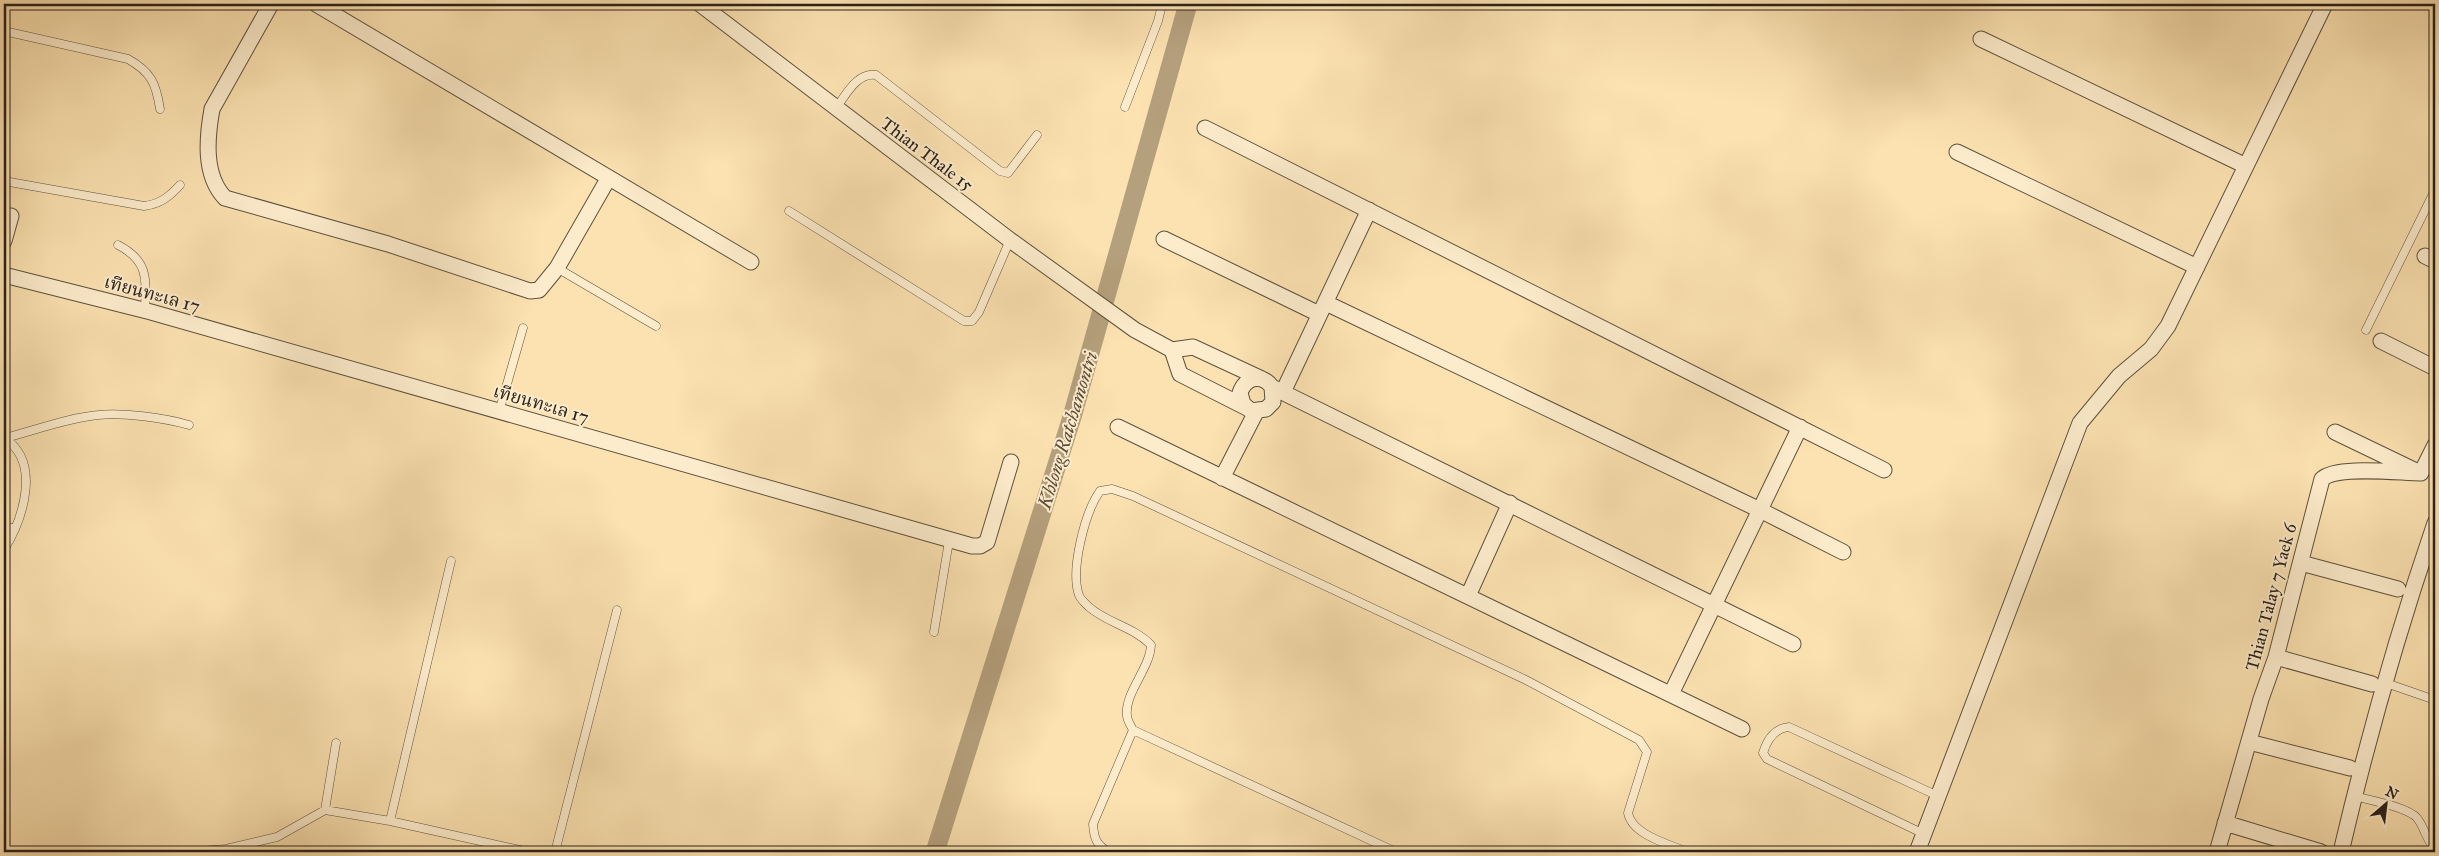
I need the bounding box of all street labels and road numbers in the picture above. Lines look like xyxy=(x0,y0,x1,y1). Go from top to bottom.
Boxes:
street label: Thian Thale 15 xyxy=(876,112,978,196)
street label: เทียนทะเล 17 xyxy=(102,271,202,317)
street label: เทียนทะเล 17 xyxy=(491,380,591,428)
street label: Thian Talay 7 Yaek 6 xyxy=(2241,520,2302,673)

